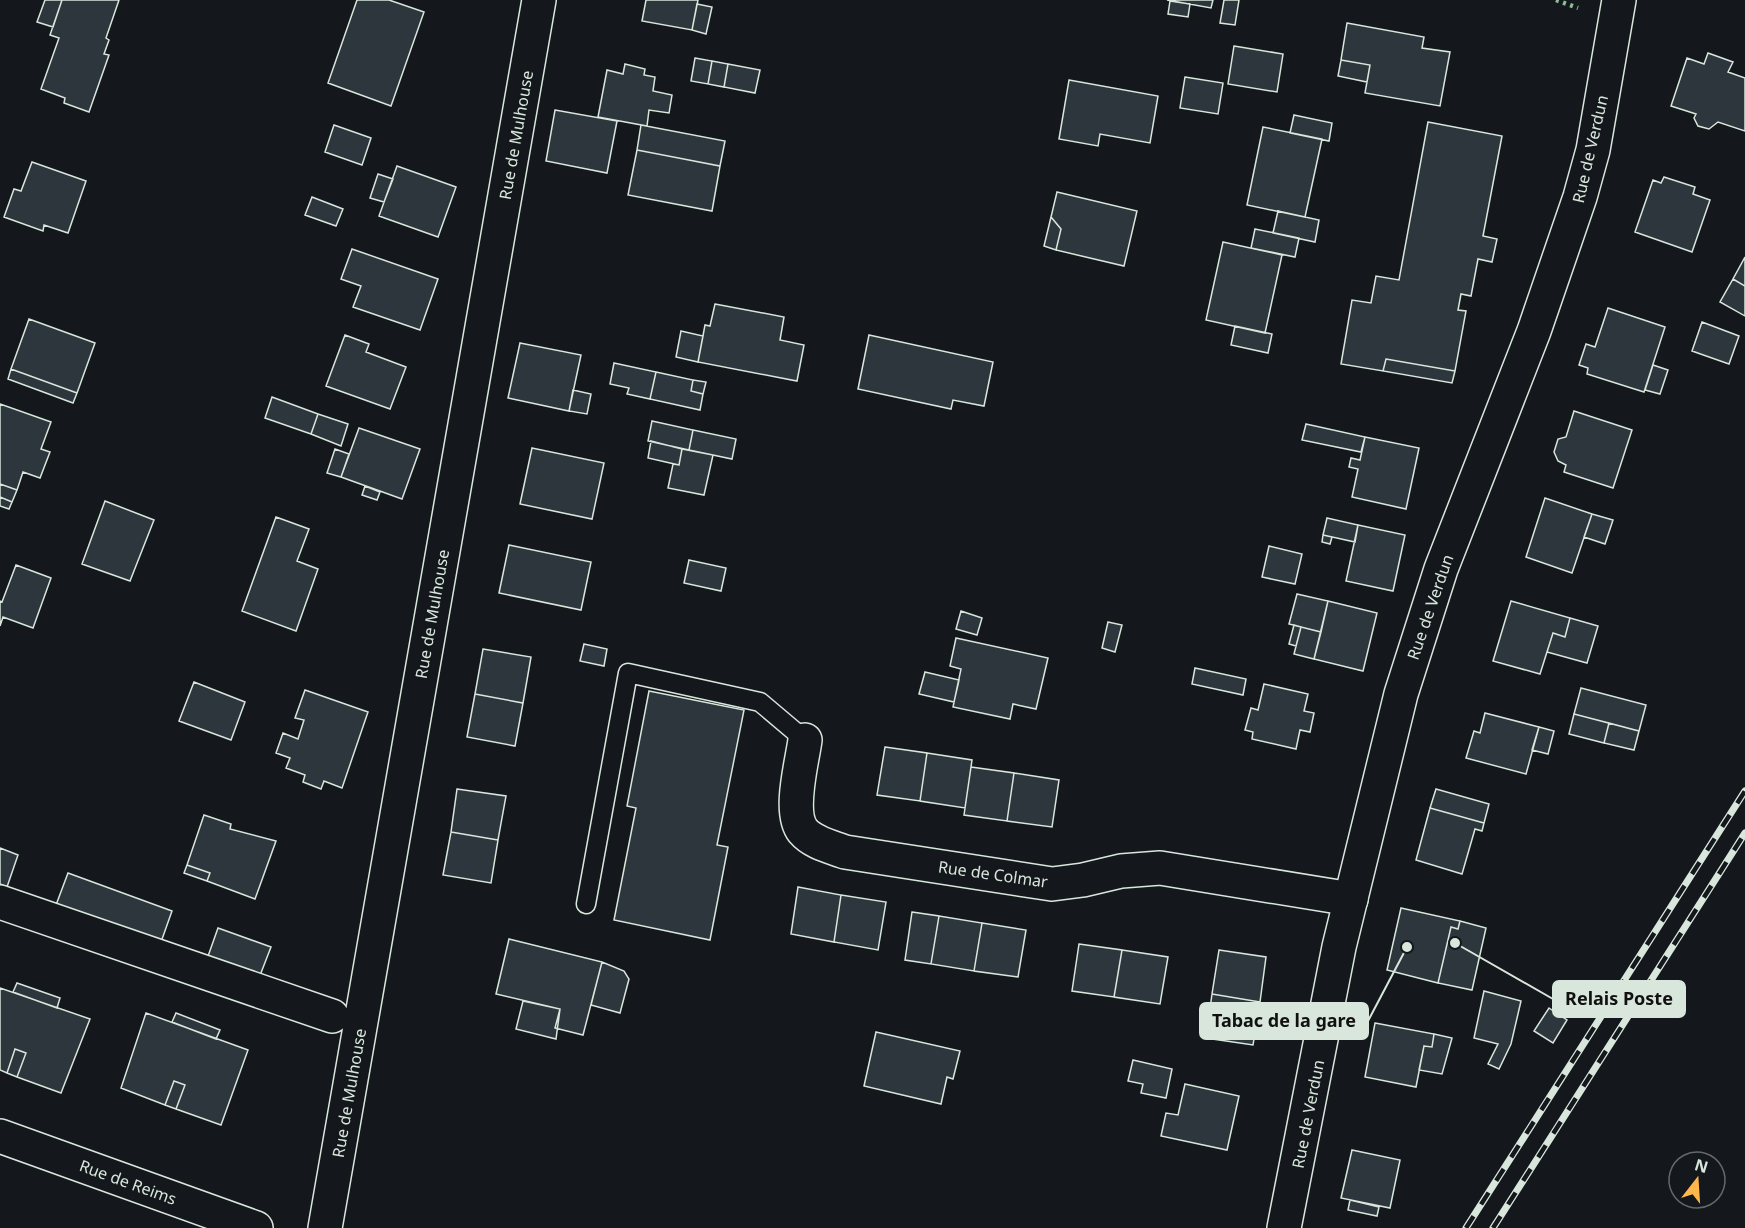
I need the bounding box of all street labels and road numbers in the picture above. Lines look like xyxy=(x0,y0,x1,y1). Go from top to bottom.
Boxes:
street label: Rue de Mulhouse xyxy=(494,69,538,201)
street label: Rue de Verdun xyxy=(1567,93,1613,205)
street label: Rue de Mulhouse xyxy=(410,548,454,680)
street label: Rue de Verdun xyxy=(1402,551,1458,663)
street label: Rue de Colmar xyxy=(937,855,1050,893)
street label: Rue de Mulhouse xyxy=(327,1027,371,1159)
street label: Rue de Verdun xyxy=(1287,1058,1329,1170)
street label: Rue de Reims xyxy=(76,1154,180,1210)

